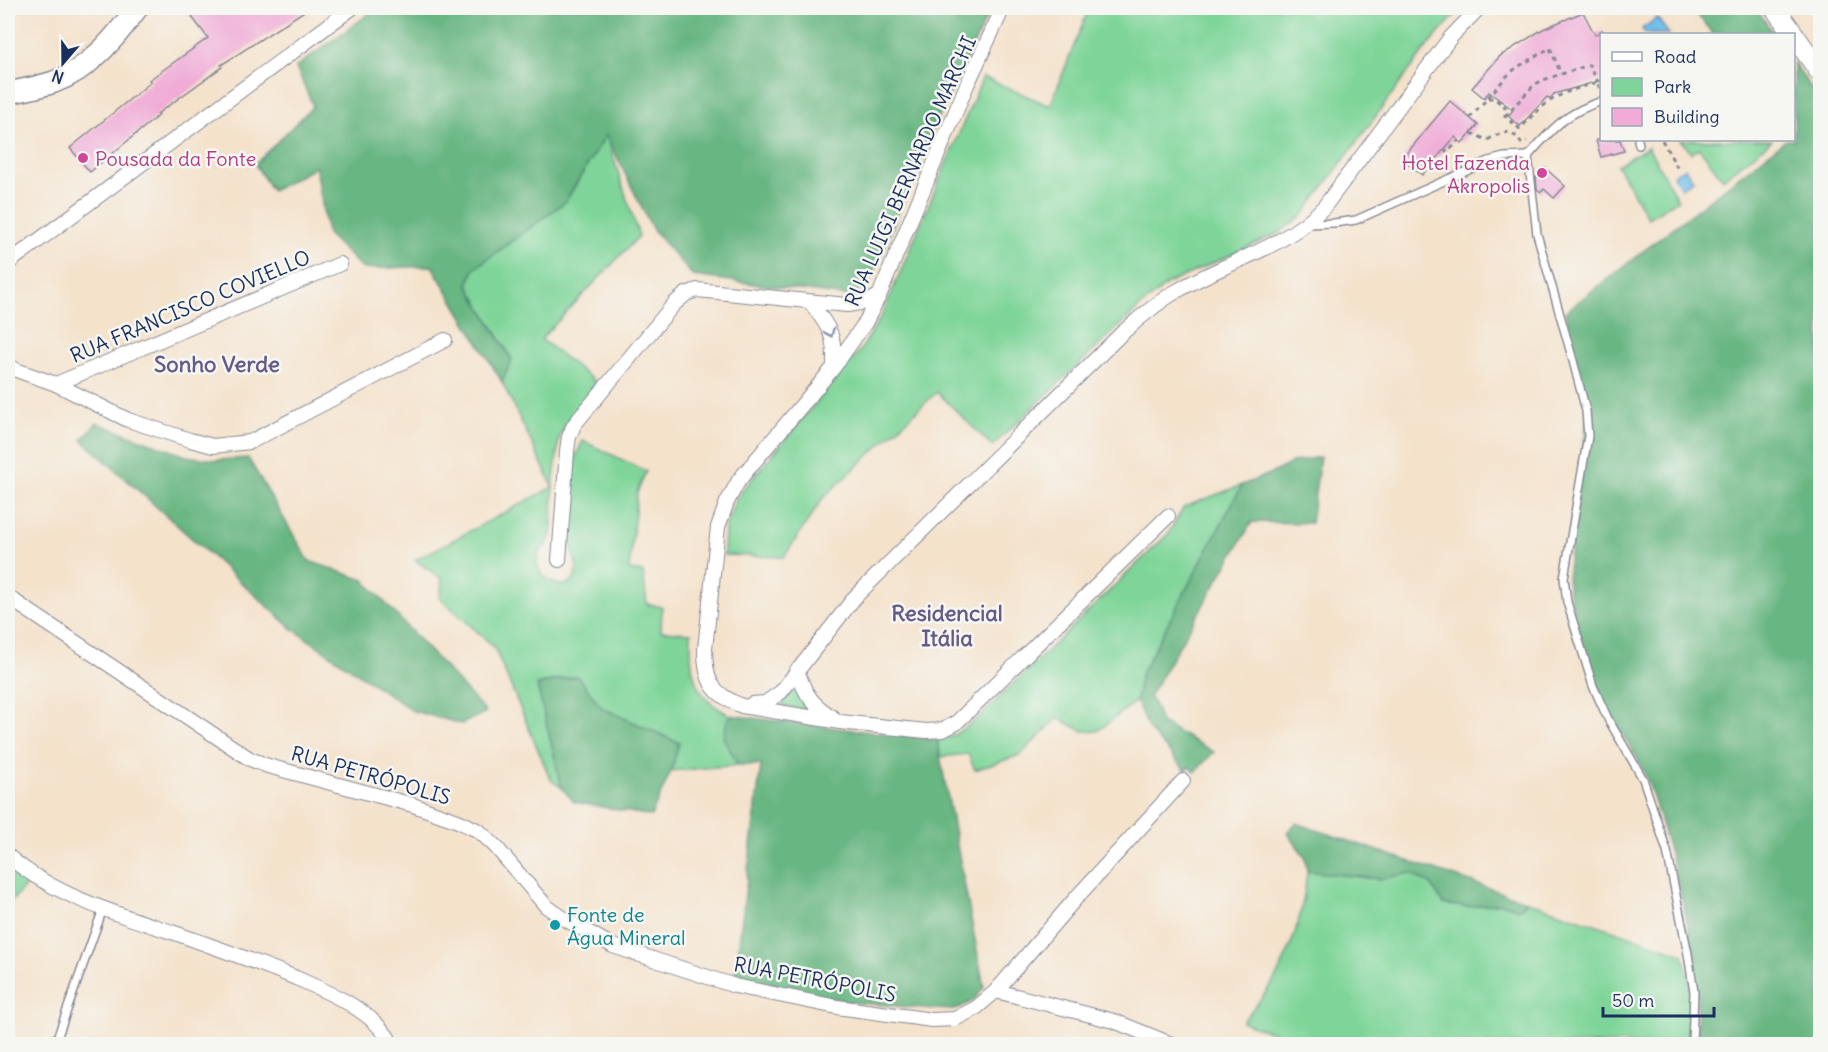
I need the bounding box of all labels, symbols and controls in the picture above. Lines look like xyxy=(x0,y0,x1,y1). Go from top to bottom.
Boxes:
street label: RUA LUIGI BERNARDO MARCHI xyxy=(839,32,981,310)
north arrow xyxy=(33,33,93,93)
legend xyxy=(1600,33,1795,141)
text: Road xyxy=(1654,45,1697,68)
text: N xyxy=(49,66,66,88)
text: Park xyxy=(1654,75,1691,98)
text: Building xyxy=(1654,105,1719,128)
place label: Pousada da Fonte xyxy=(95,146,256,171)
place label: Hotel Fazenda Akropolis xyxy=(1401,150,1530,198)
marker: Pousada da Fonte xyxy=(76,151,90,165)
marker: Hotel Fazenda Akropolis xyxy=(1535,166,1549,180)
street label: RUA FRANCISCO COVIELLO xyxy=(66,244,314,368)
one-way arrow xyxy=(823,326,835,337)
district label: Sonho Verde xyxy=(154,350,280,378)
district label: Residencial Itália xyxy=(891,599,1003,652)
street label: RUA PETRÓPOLIS xyxy=(288,740,454,810)
place label: Fonte de Água Mineral xyxy=(567,902,686,950)
marker: Fonte de Água Mineral xyxy=(548,918,562,932)
street label: RUA PETRÓPOLIS xyxy=(732,951,898,1007)
scale bar xyxy=(1603,980,1714,1018)
text: 50 m xyxy=(1612,989,1654,1012)

